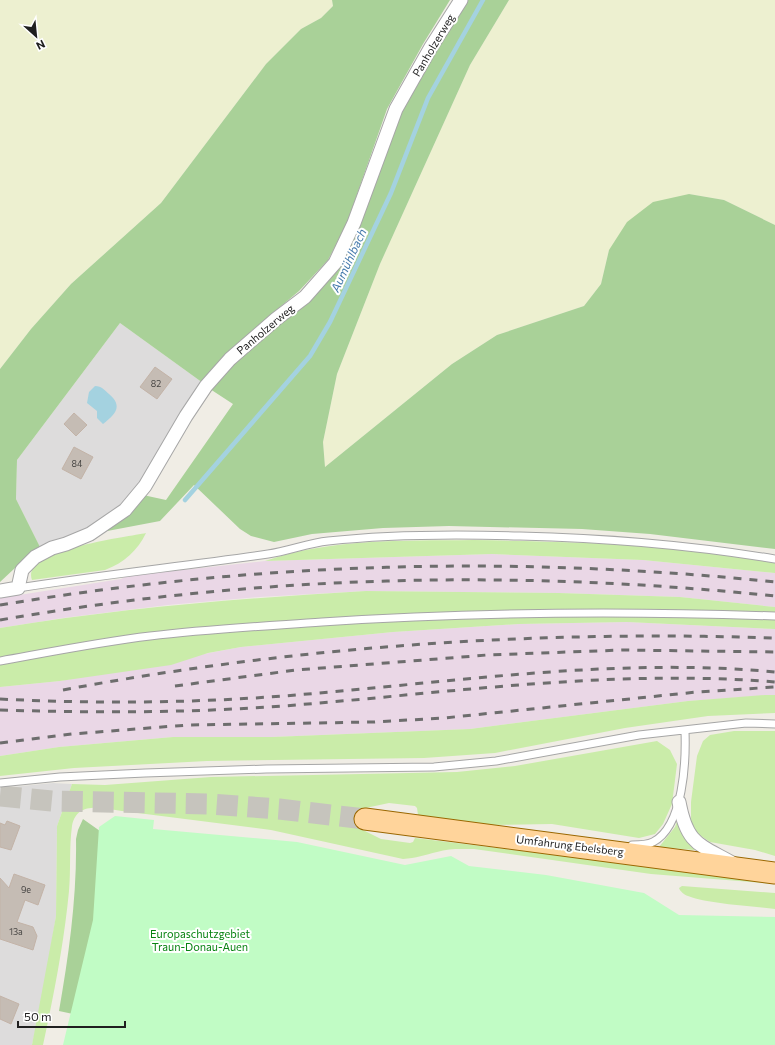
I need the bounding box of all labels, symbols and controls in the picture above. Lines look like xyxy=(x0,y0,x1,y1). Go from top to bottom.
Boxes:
street label: Panholzerweg xyxy=(409,11,457,79)
north arrow xyxy=(16,16,56,56)
text: N xyxy=(34,38,47,53)
water label: Aumühlbach xyxy=(327,226,369,295)
street label: Panholzerweg xyxy=(234,301,296,357)
house number: 82 xyxy=(151,378,161,389)
house number: 84 xyxy=(72,458,83,469)
street label: Umfahrung Ebelsberg xyxy=(516,832,624,858)
house number: 9e xyxy=(21,884,31,895)
house number: 13a xyxy=(9,926,23,937)
park label: Europaschutzgebiet Traun-Donau-Auen xyxy=(150,927,250,953)
scale bar xyxy=(18,1003,125,1029)
text: 50 m xyxy=(24,1009,52,1023)

